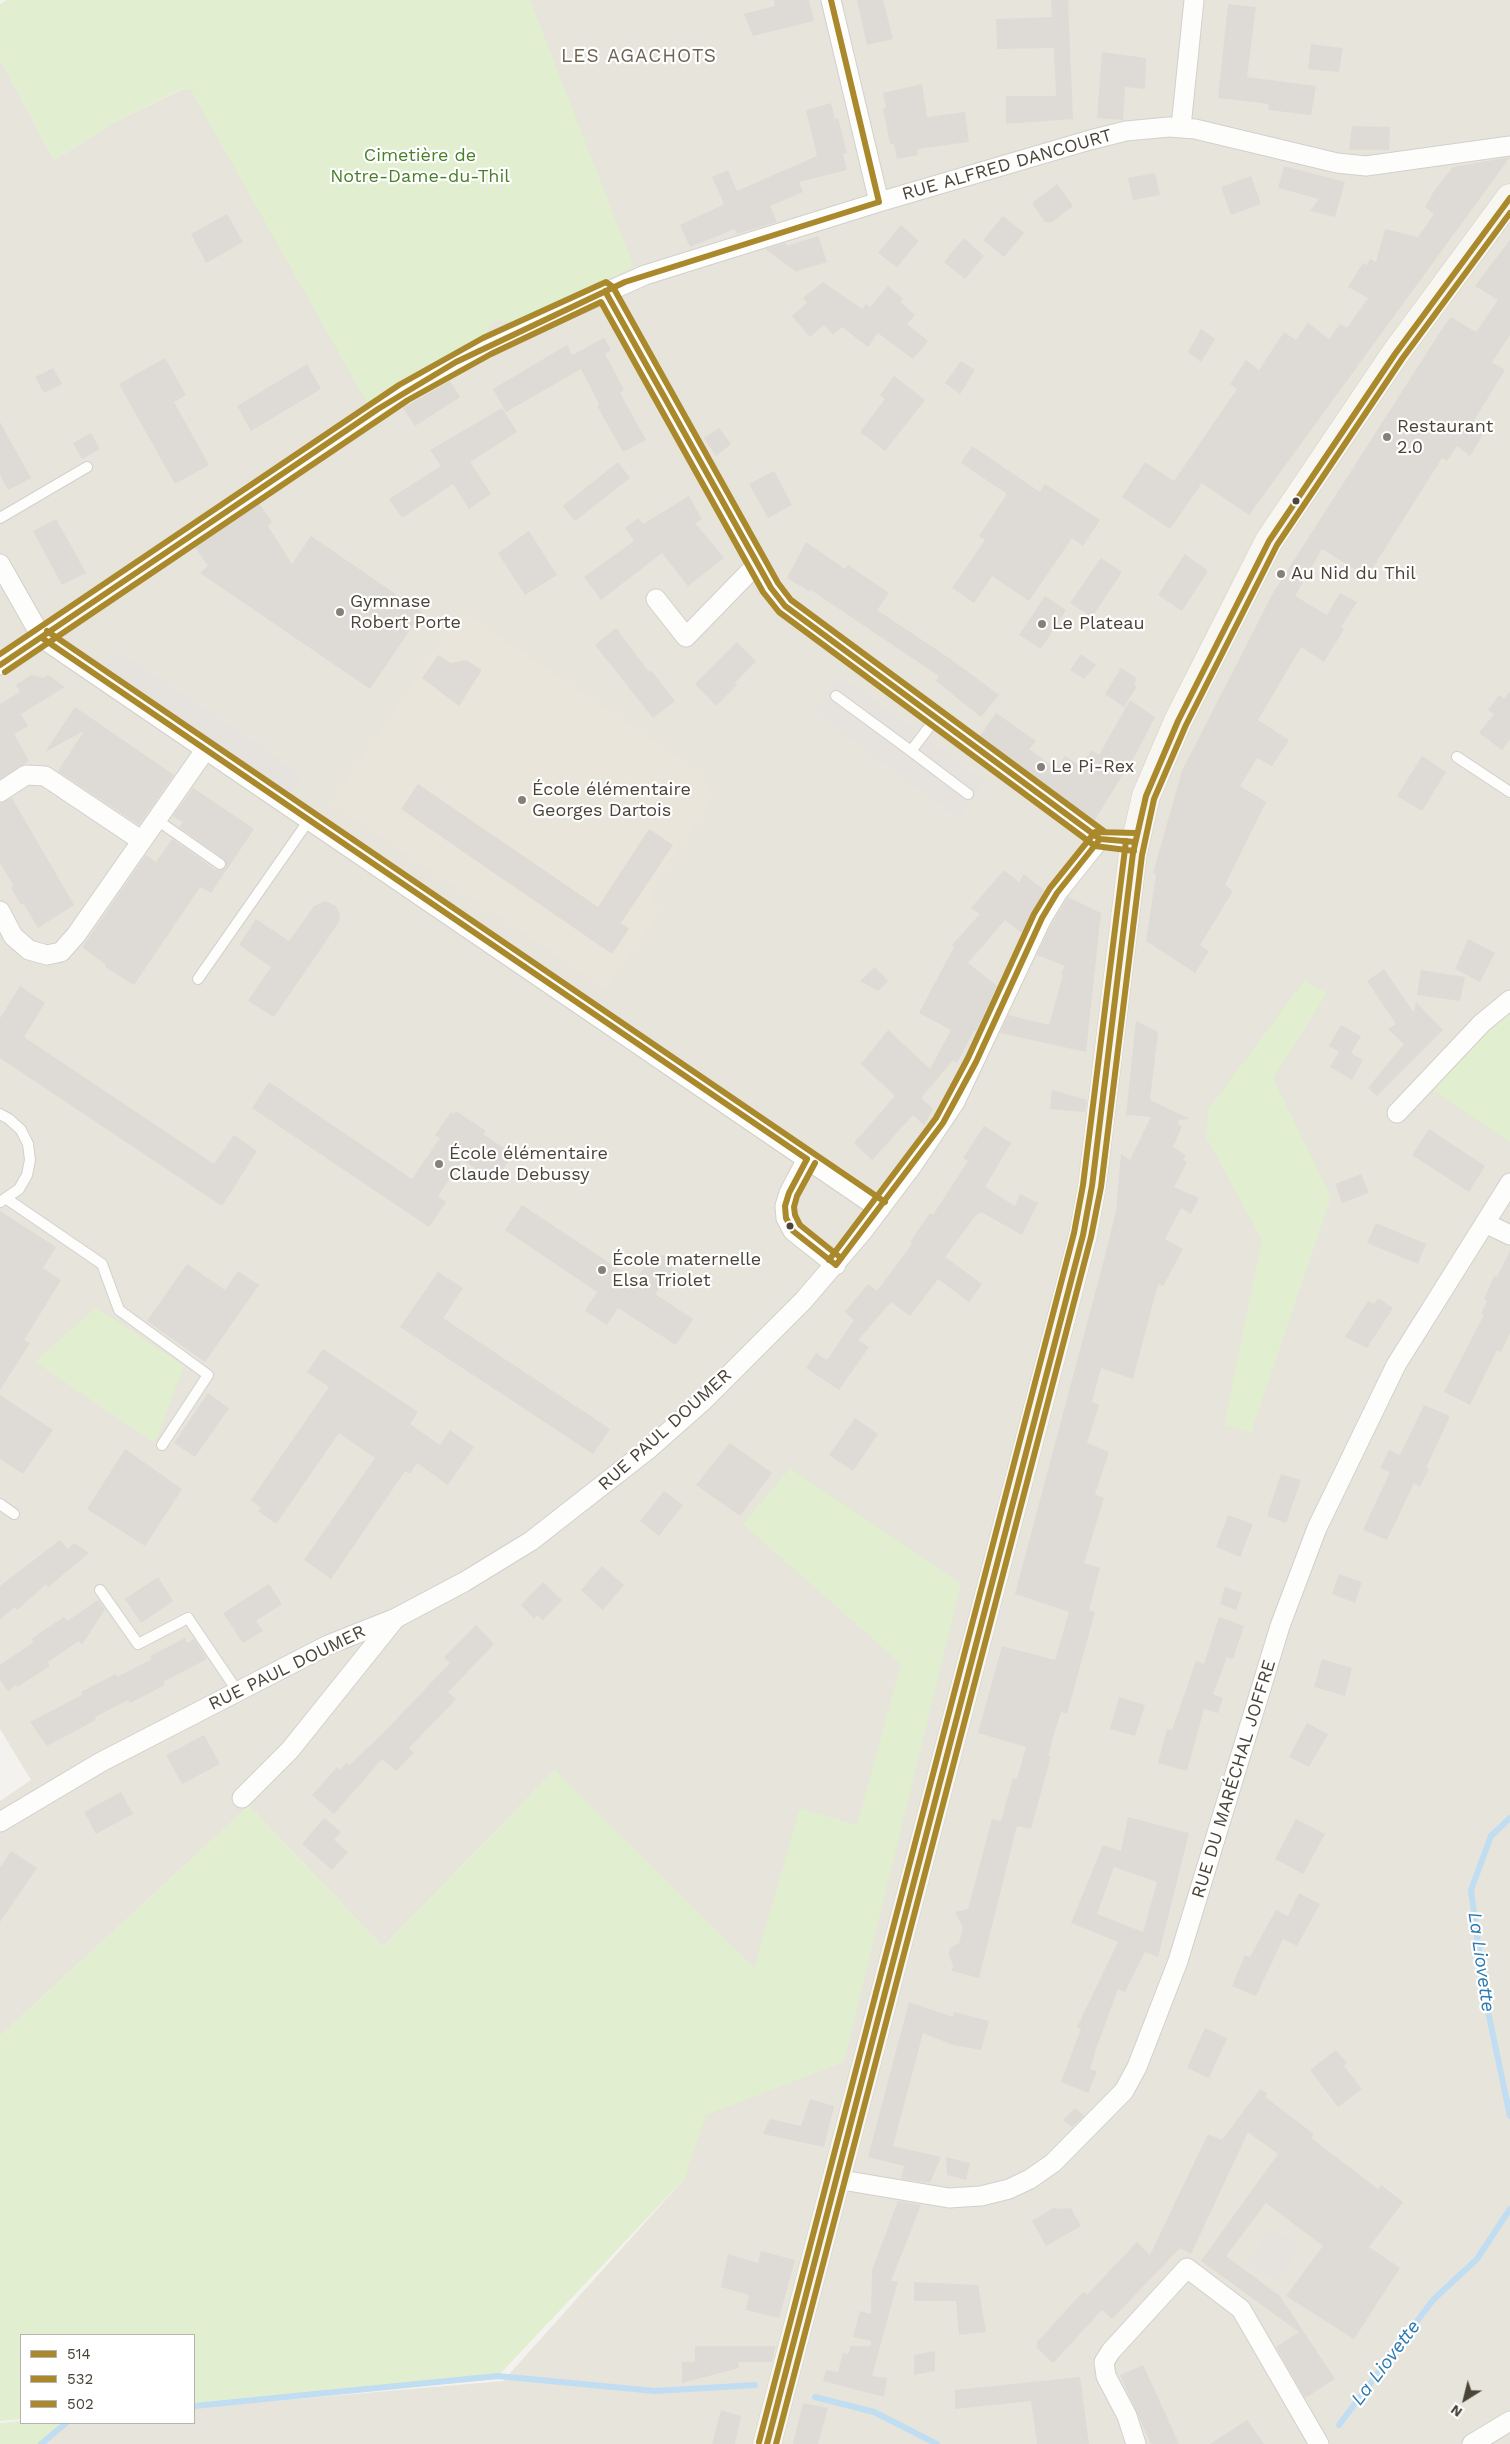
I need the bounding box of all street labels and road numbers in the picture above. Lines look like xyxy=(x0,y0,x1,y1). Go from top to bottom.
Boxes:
street label: RUE ALFRED DANCOURT xyxy=(900,125,1114,205)
street label: RUE PAUL DOUMER xyxy=(594,1365,736,1495)
street label: RUE PAUL DOUMER xyxy=(205,1621,369,1715)
street label: RUE DU MARÉCHAL JOFFRE xyxy=(1187,1657,1281,1901)

